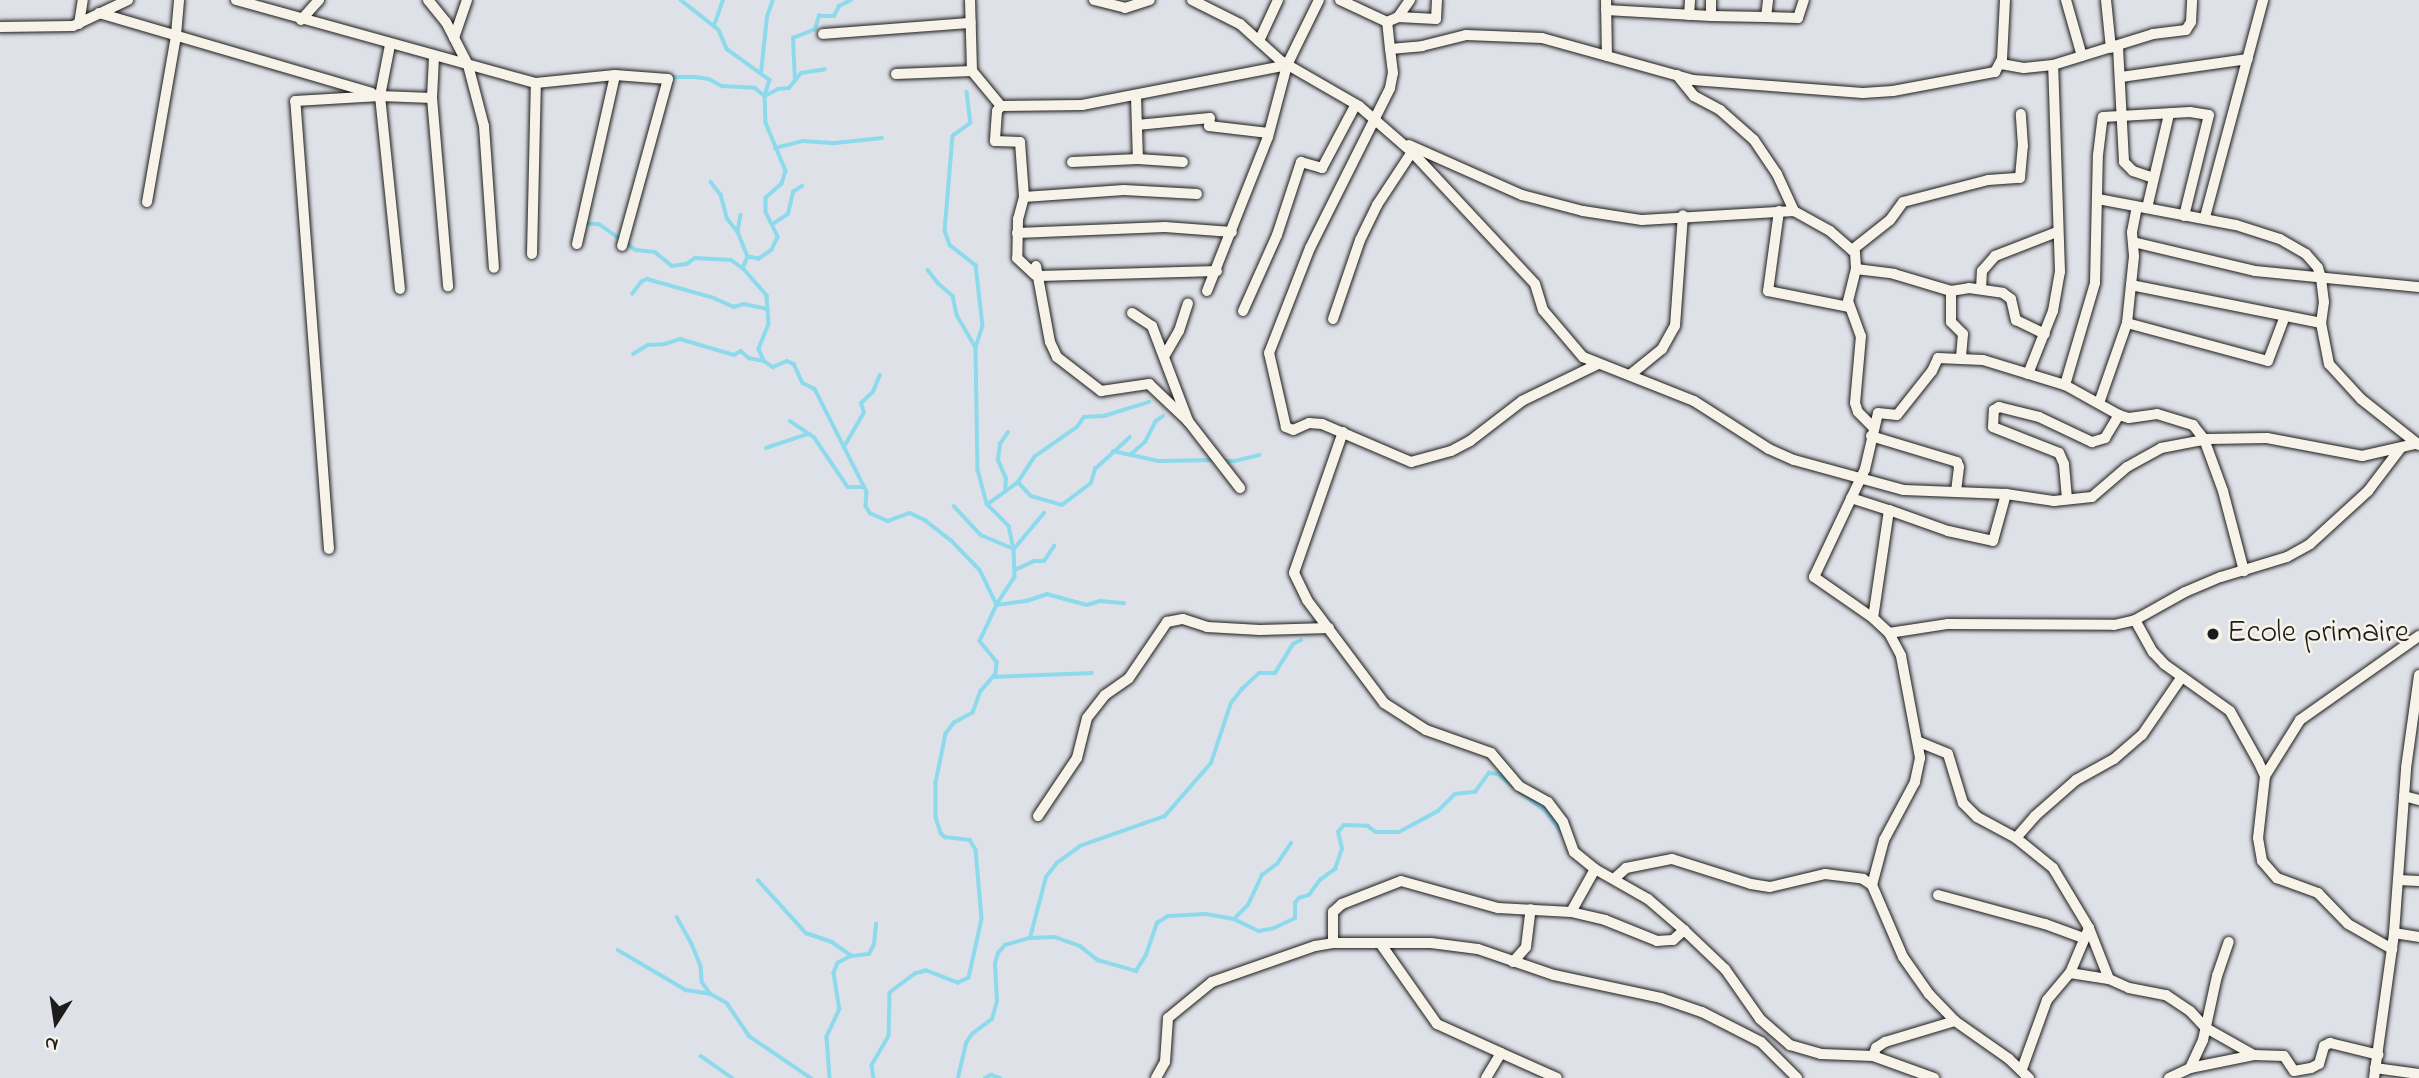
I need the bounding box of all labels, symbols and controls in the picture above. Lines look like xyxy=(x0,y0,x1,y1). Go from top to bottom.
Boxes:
place label: Ecole primaire xyxy=(2227,615,2409,653)
marker: Ecole primaire xyxy=(2205,626,2221,642)
north arrow xyxy=(21,987,91,1057)
text: N xyxy=(42,1028,61,1058)

